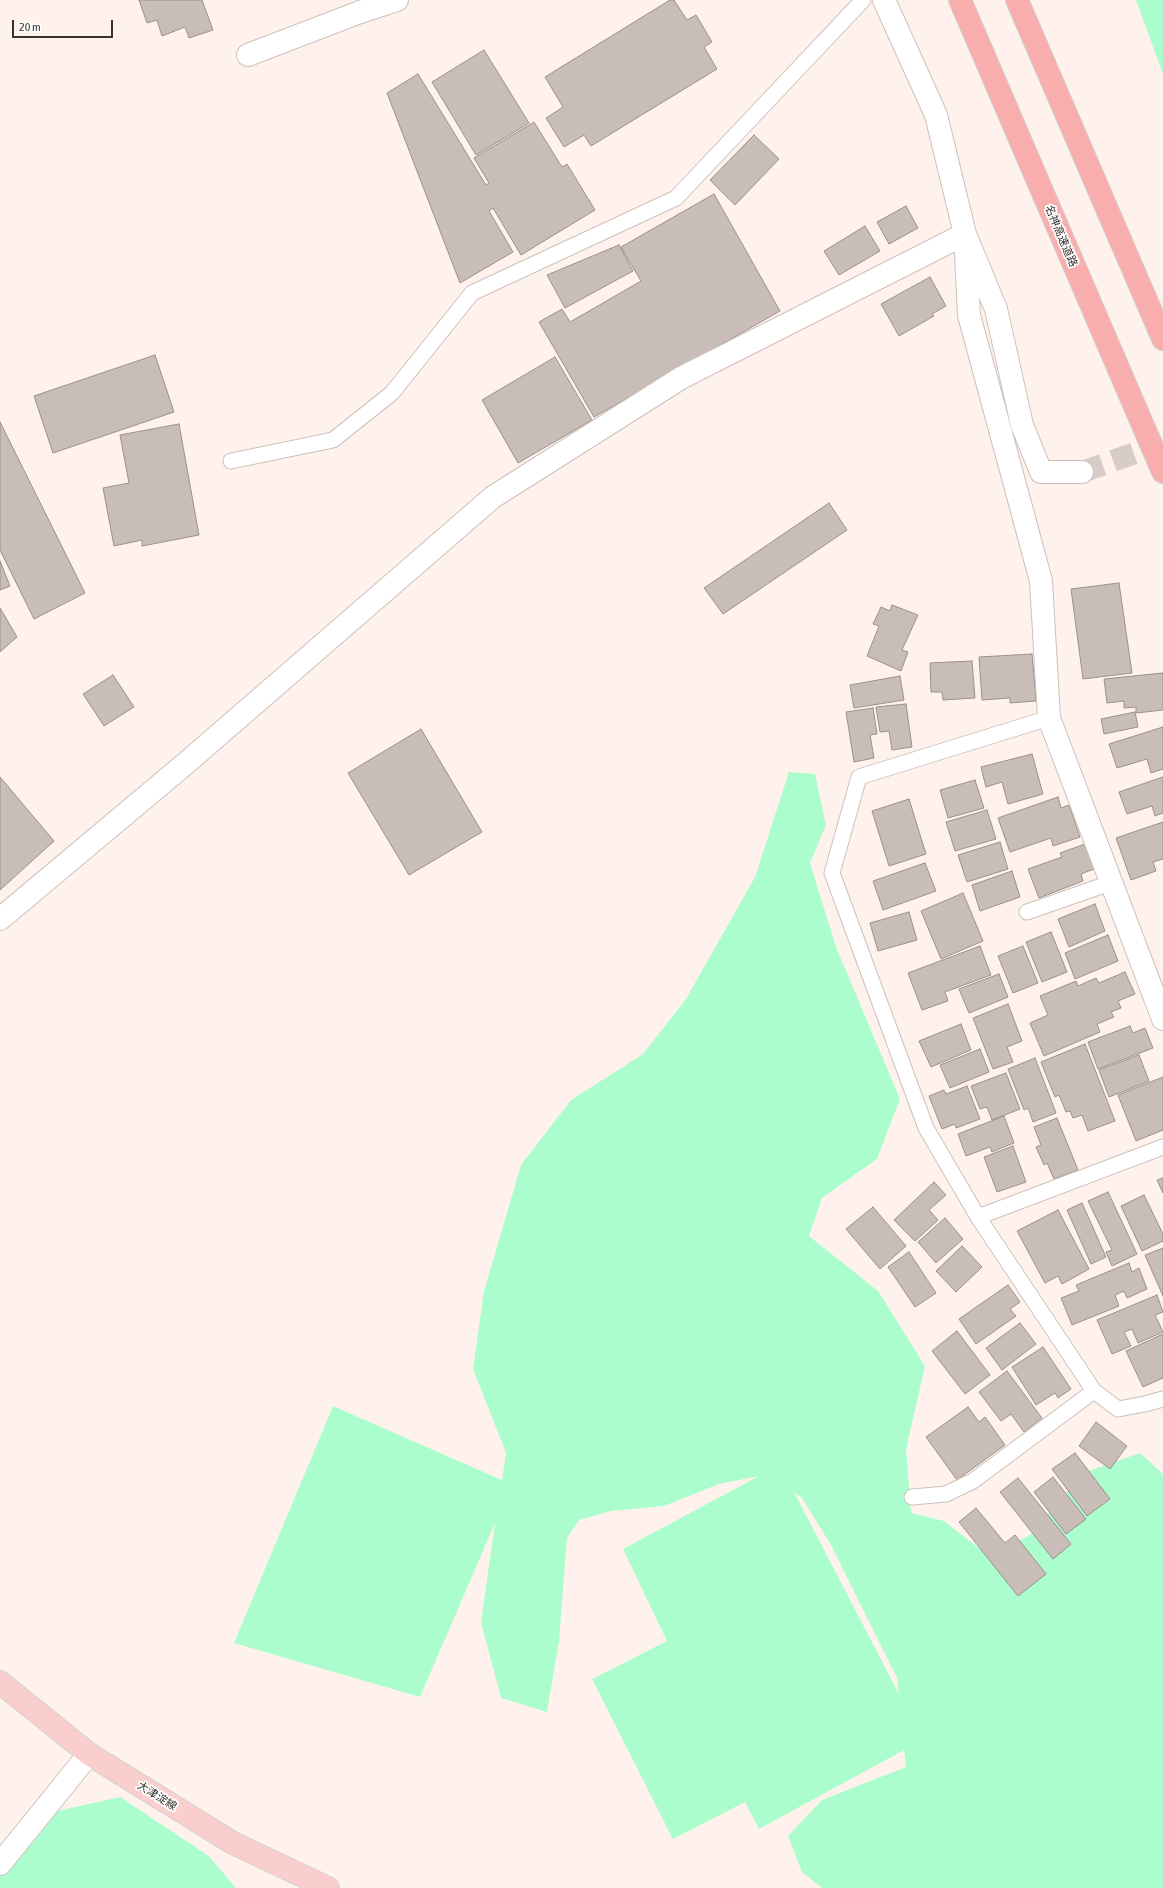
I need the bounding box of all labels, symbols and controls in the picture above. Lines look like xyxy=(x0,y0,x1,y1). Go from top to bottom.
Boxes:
scale bar xyxy=(14,12,115,38)
text: 20 m xyxy=(19,20,41,34)
street label: 名神高速道路 xyxy=(1042,203,1080,269)
street label: 大津淀線 xyxy=(135,1779,179,1813)

